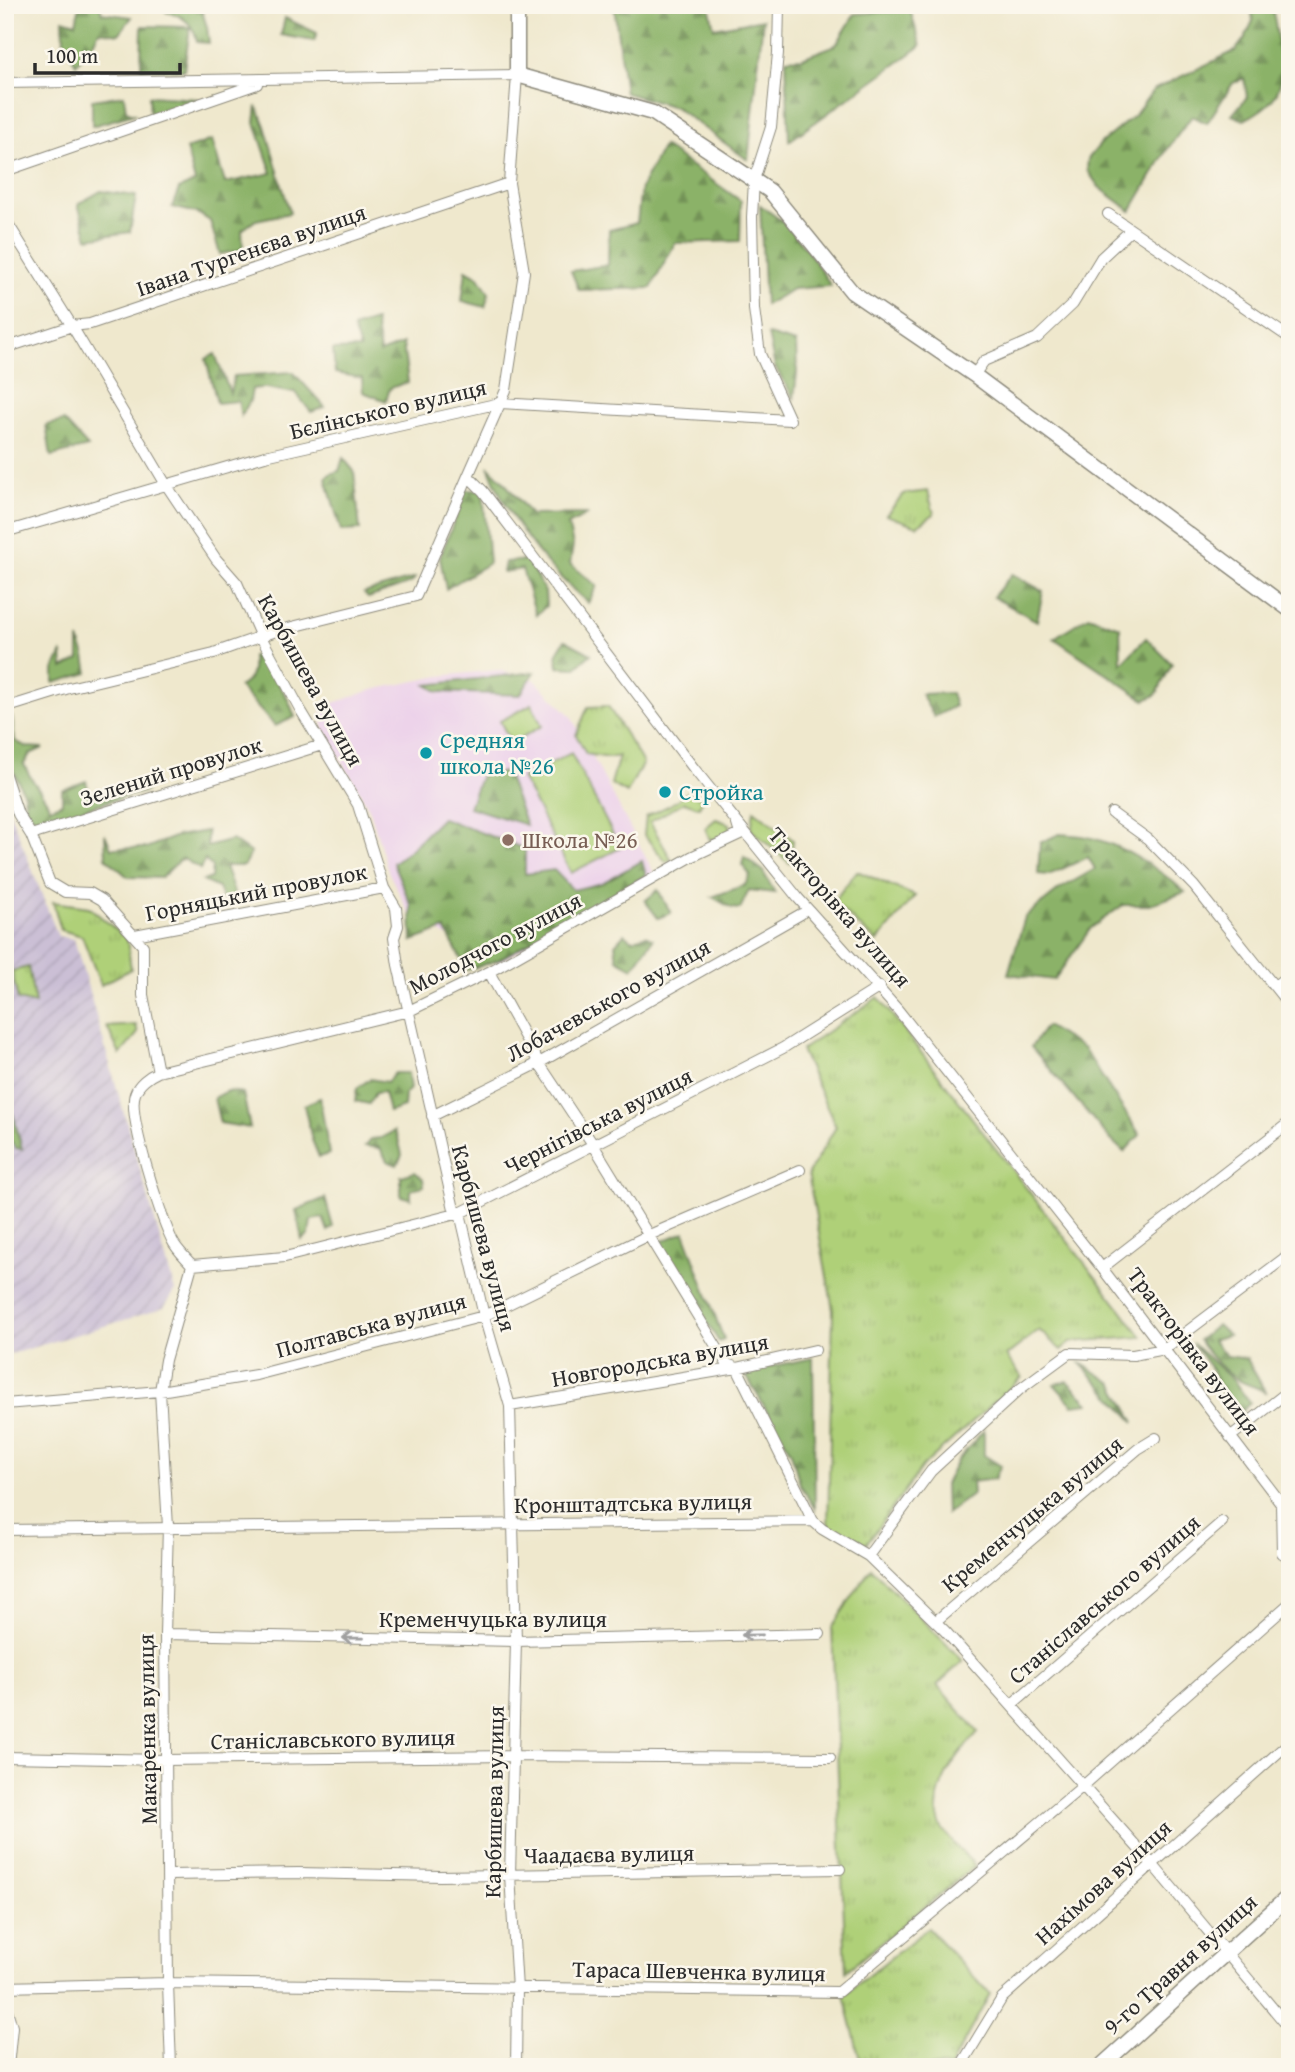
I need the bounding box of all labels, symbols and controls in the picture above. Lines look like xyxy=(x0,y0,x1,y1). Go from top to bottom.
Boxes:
scale bar xyxy=(35,32,180,76)
text: 100 m xyxy=(46,40,98,71)
street label: Івана Тургенєва вулиця xyxy=(132,195,370,304)
street label: Бєлінського вулиця xyxy=(286,370,490,447)
street label: Карбишева вулиця xyxy=(250,588,373,772)
place label: Средняя школа №26 xyxy=(440,723,554,782)
street label: Зелений провулок xyxy=(76,727,266,814)
marker: Средняя школа №26 xyxy=(418,745,434,761)
place label: Стройка xyxy=(679,775,763,808)
marker: Стройка xyxy=(657,784,673,800)
street label: Тракторівка вулиця xyxy=(761,819,920,994)
place label: Школа №26 xyxy=(522,823,638,856)
marker: Школа №26 xyxy=(500,832,516,848)
street label: Горняцький провулок xyxy=(142,854,370,929)
street label: Молодчого вулиця xyxy=(403,883,587,1002)
street label: Лобачевського вулиця xyxy=(500,930,716,1069)
street label: Чернігівська вулиця xyxy=(498,1059,698,1182)
street label: Карбишева вулиця xyxy=(444,1141,525,1335)
street label: Тракторівка вулиця xyxy=(1120,1260,1269,1442)
street label: Полтавська вулиця xyxy=(272,1283,470,1366)
street label: Новгородська вулиця xyxy=(549,1324,771,1395)
street label: Кременчуцька вулиця xyxy=(934,1428,1130,1600)
street label: Кронштадтська вулиця xyxy=(514,1484,753,1521)
street label: Станіславського вулиця xyxy=(1000,1506,1207,1691)
street label: Кременчуцька вулиця xyxy=(379,1602,607,1635)
one-way arrow xyxy=(741,1629,764,1642)
one-way arrow xyxy=(342,1631,365,1644)
street label: Макаренка вулиця xyxy=(128,1633,165,1825)
street label: Карбишева вулиця xyxy=(475,1705,512,1898)
street label: Станіславського вулиця xyxy=(210,1720,456,1757)
street label: Нахімова вулиця xyxy=(1027,1811,1179,1952)
street label: Чаадаєва вулиця xyxy=(523,1836,695,1871)
street label: 9-го Травня вулиця xyxy=(1095,1885,1264,2042)
street label: Тараса Шевченка вулиця xyxy=(572,1952,826,1989)

